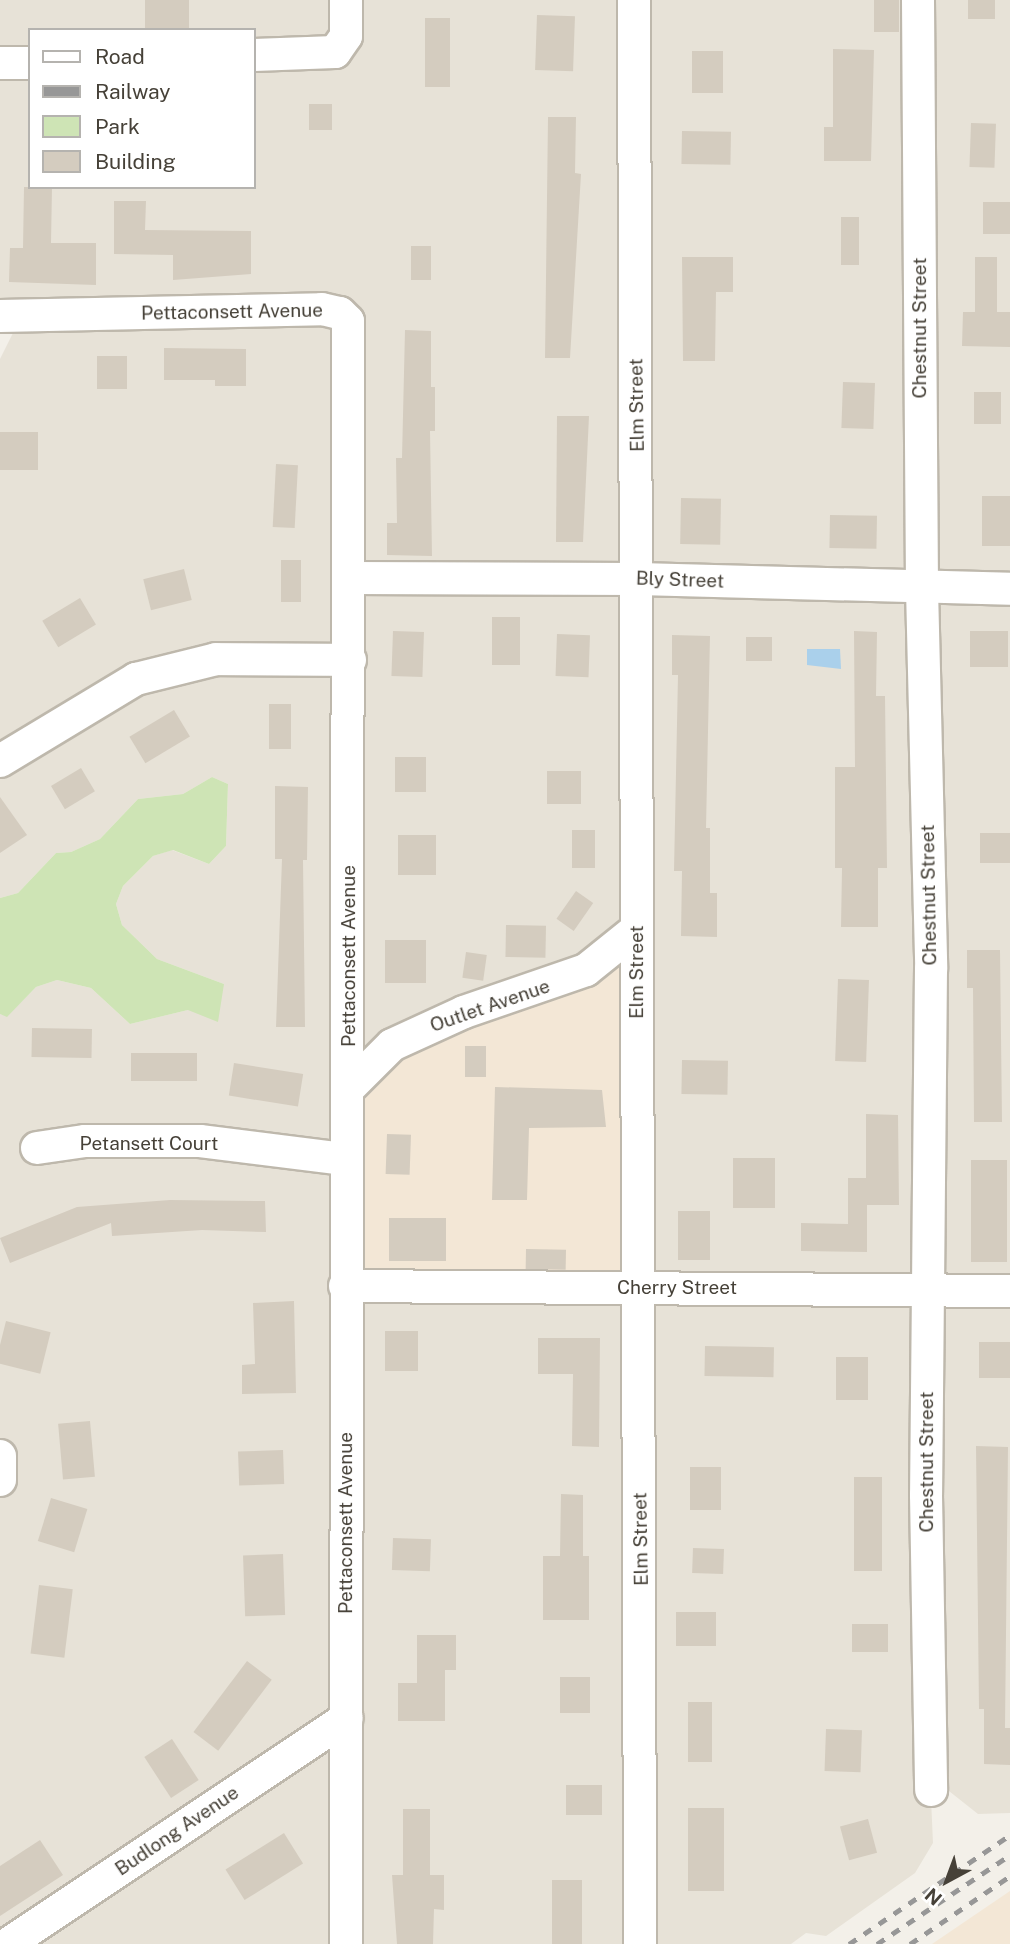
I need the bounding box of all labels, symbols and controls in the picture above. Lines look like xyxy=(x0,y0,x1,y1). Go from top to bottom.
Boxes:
legend xyxy=(28,28,256,189)
text: Road xyxy=(95,44,145,69)
text: Railway xyxy=(95,79,171,104)
text: Park xyxy=(95,114,140,139)
text: Building xyxy=(95,149,176,174)
street label: Chestnut Street xyxy=(909,257,931,399)
street label: Pettaconsett Avenue xyxy=(141,299,323,325)
street label: Elm Street xyxy=(625,358,649,452)
street label: Bly Street xyxy=(635,567,725,593)
street label: Chestnut Street xyxy=(916,824,942,966)
street label: Pettaconsett Avenue xyxy=(338,865,360,1047)
street label: Elm Street xyxy=(626,925,648,1019)
street label: Outlet Avenue xyxy=(427,975,553,1037)
street label: Petansett Court xyxy=(80,1133,218,1155)
street label: Cherry Street xyxy=(617,1277,737,1299)
street label: Chestnut Street xyxy=(916,1391,938,1533)
street label: Pettaconsett Avenue xyxy=(335,1432,357,1614)
street label: Elm Street xyxy=(629,1492,653,1586)
street label: Budlong Avenue xyxy=(111,1781,243,1881)
north arrow xyxy=(912,1846,982,1916)
text: N xyxy=(920,1884,946,1910)

